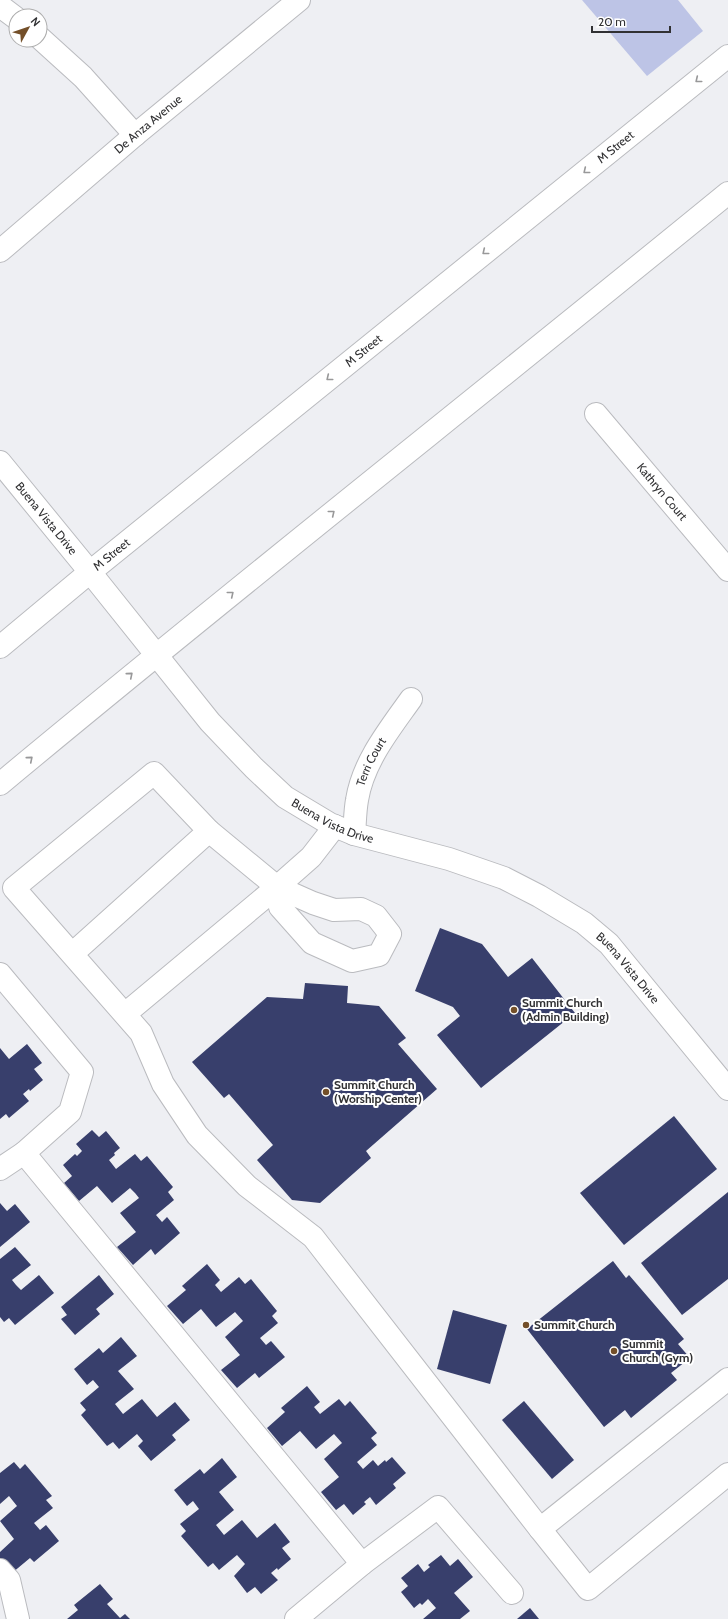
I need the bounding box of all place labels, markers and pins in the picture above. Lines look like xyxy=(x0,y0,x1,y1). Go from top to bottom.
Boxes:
place label: Summit Church (Admin Building) xyxy=(522,995,609,1024)
marker: Summit Church (Admin Building) xyxy=(509,1005,519,1015)
place label: Summit Church (Worship Center) xyxy=(334,1077,422,1106)
marker: Summit Church (Worship Center) xyxy=(321,1087,331,1097)
place label: Summit Church xyxy=(534,1317,615,1332)
marker: Summit Church xyxy=(521,1320,531,1330)
place label: Summit Church (Gym) xyxy=(622,1336,693,1365)
marker: Summit Church (Gym) xyxy=(609,1346,619,1356)

